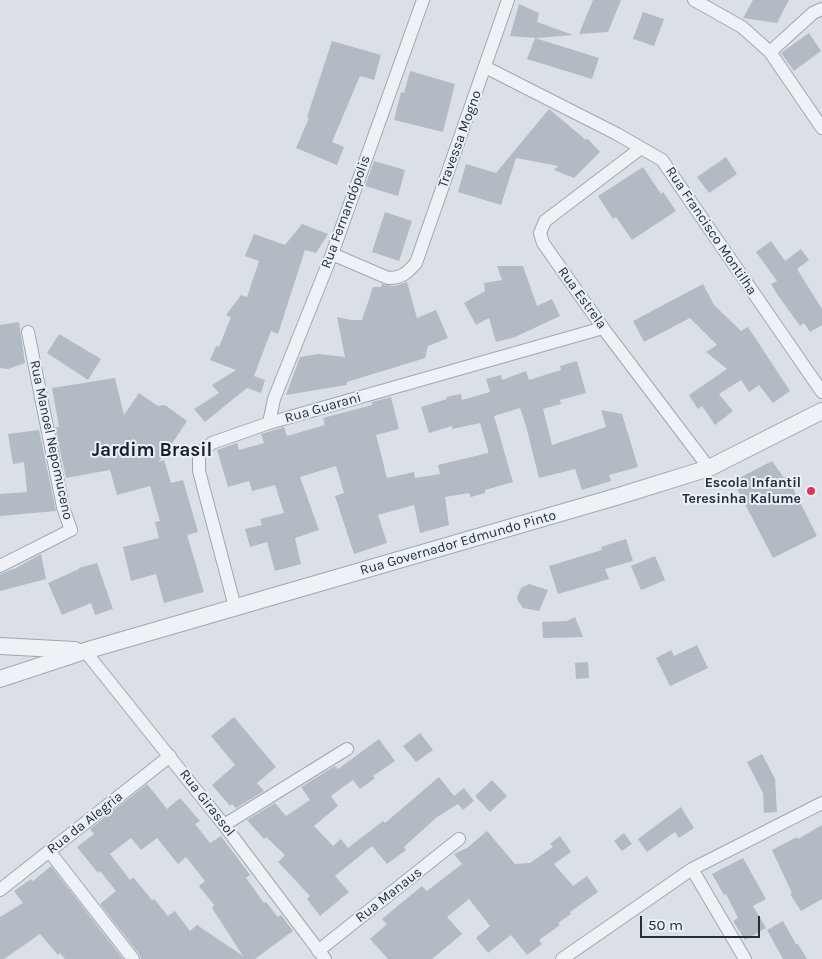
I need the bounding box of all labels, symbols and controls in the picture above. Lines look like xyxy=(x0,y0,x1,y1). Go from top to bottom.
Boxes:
street label: Travessa Mogno xyxy=(435,88,485,190)
street label: Rua Fernandópolis xyxy=(318,153,374,271)
street label: Rua Francisco Montilha xyxy=(662,164,760,298)
street label: Rua Estrela xyxy=(554,264,610,332)
street label: Rua Manoel Nepomuceno xyxy=(26,359,76,521)
street label: Rua Guarani xyxy=(283,389,363,427)
district label: Jardim Brasil xyxy=(92,440,212,462)
place label: Escola Infantil Teresinha Kalume xyxy=(682,475,801,508)
marker: Escola Infantil Teresinha Kalume xyxy=(805,485,817,497)
street label: Rua Governador Edmundo Pinto xyxy=(358,507,558,579)
street label: Rua Girassol xyxy=(176,766,238,840)
street label: Rua da Alegria xyxy=(44,788,126,858)
street label: Rua Manaus xyxy=(352,864,426,926)
scale bar xyxy=(642,906,762,938)
text: 50 m xyxy=(648,916,683,934)

